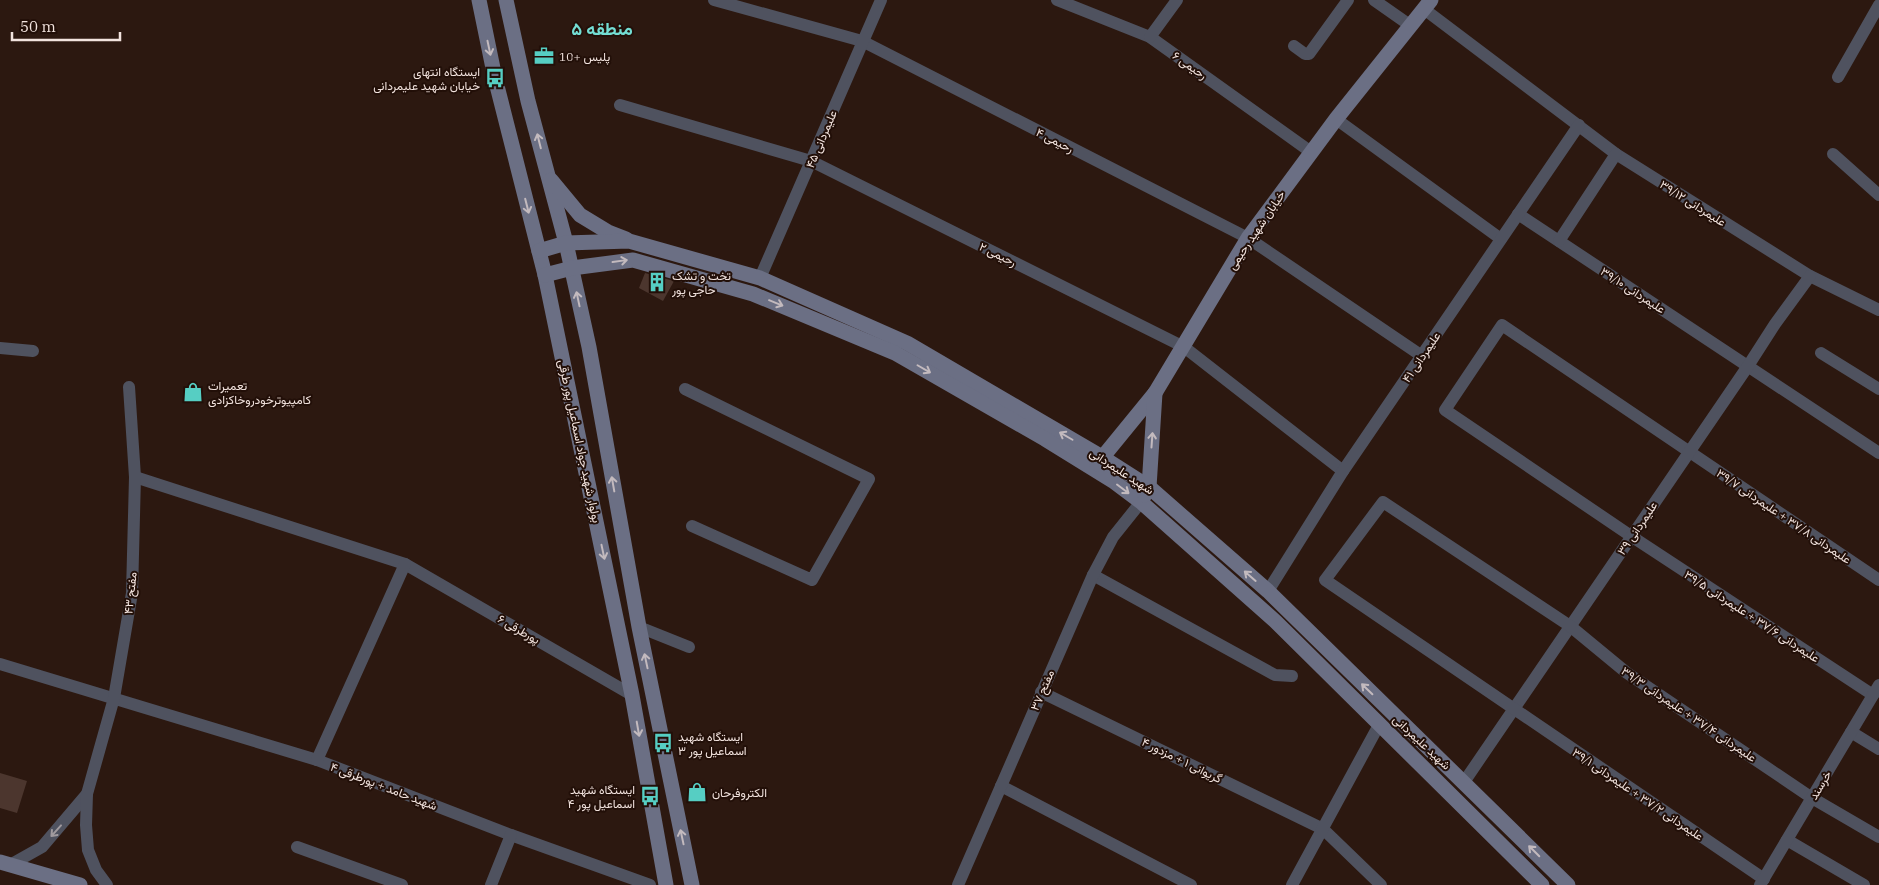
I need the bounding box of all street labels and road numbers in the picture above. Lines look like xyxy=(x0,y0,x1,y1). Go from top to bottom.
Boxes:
street label: رحیمی ۶ xyxy=(1169,48,1210,83)
street label: علیمردانی ۴۵ xyxy=(802,108,841,171)
street label: رحیمی ۴ xyxy=(1033,124,1076,157)
street label: علیمردانی ۳۹/۱۲ xyxy=(1657,177,1729,230)
street label: خیابان شهید رحیمی xyxy=(1224,187,1289,273)
street label: رحیمی ۲ xyxy=(977,239,1019,270)
street label: علیمردانی ۳۹/۱۰ xyxy=(1597,264,1668,317)
street label: علیمردانی ۴۱ xyxy=(1399,329,1444,386)
street label: بولوار شهید جواد اسماعیل پور طرقی xyxy=(554,358,605,524)
street label: شهید علیمردانی xyxy=(1086,445,1157,498)
street label: علیمردانی ۳۷/۸ + علیمردانی ۳۹/۷ xyxy=(1713,465,1854,568)
street label: علیمردانی ۳۹ xyxy=(1614,498,1661,558)
street label: علیمردانی ۳۷/۶ + علیمردانی ۳۹/۵ xyxy=(1681,567,1822,666)
street label: مفتح ۴۳ xyxy=(120,571,142,615)
street label: پورطرقی ۶ xyxy=(495,611,543,648)
street label: علیمردانی ۳۷/۴ + علیمردانی ۳۹/۳ xyxy=(1618,663,1760,766)
street label: مفتح ۳۷ xyxy=(1027,667,1059,713)
street label: شهید علیمردانی xyxy=(1389,711,1454,773)
street label: گریوانی ۱ + مزدور ۴ xyxy=(1139,734,1225,787)
street label: علیمردانی ۳۷/۲ + علیمردانی ۳۹/۱ xyxy=(1569,744,1706,844)
street label: شهید حامد + پورطرقی ۴ xyxy=(328,759,439,814)
street label: خرسند xyxy=(1805,768,1835,803)

